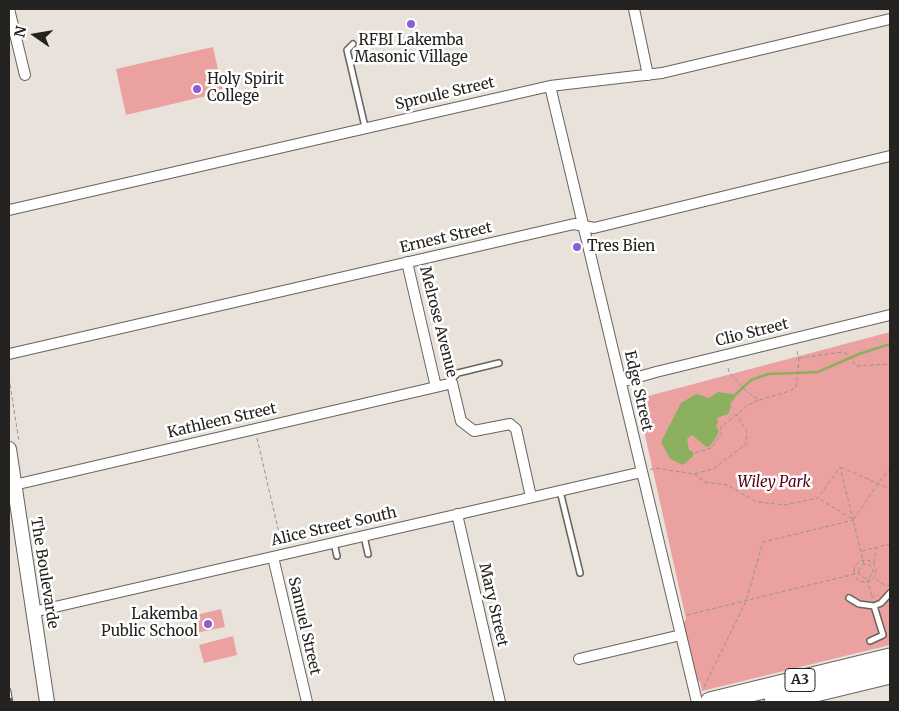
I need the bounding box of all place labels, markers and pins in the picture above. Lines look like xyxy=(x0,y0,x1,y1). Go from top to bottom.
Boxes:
marker: RFBI Lakemba Masonic Village xyxy=(405,18,417,30)
place label: RFBI Lakemba Masonic Village xyxy=(354,32,468,67)
place label: Holy Spirit College xyxy=(207,71,284,106)
marker: Holy Spirit College xyxy=(191,83,203,95)
place label: Tres Bien xyxy=(587,238,655,256)
marker: Tres Bien xyxy=(571,241,583,253)
place label: Lakemba Public School xyxy=(101,606,198,641)
marker: Lakemba Public School xyxy=(202,618,214,630)

